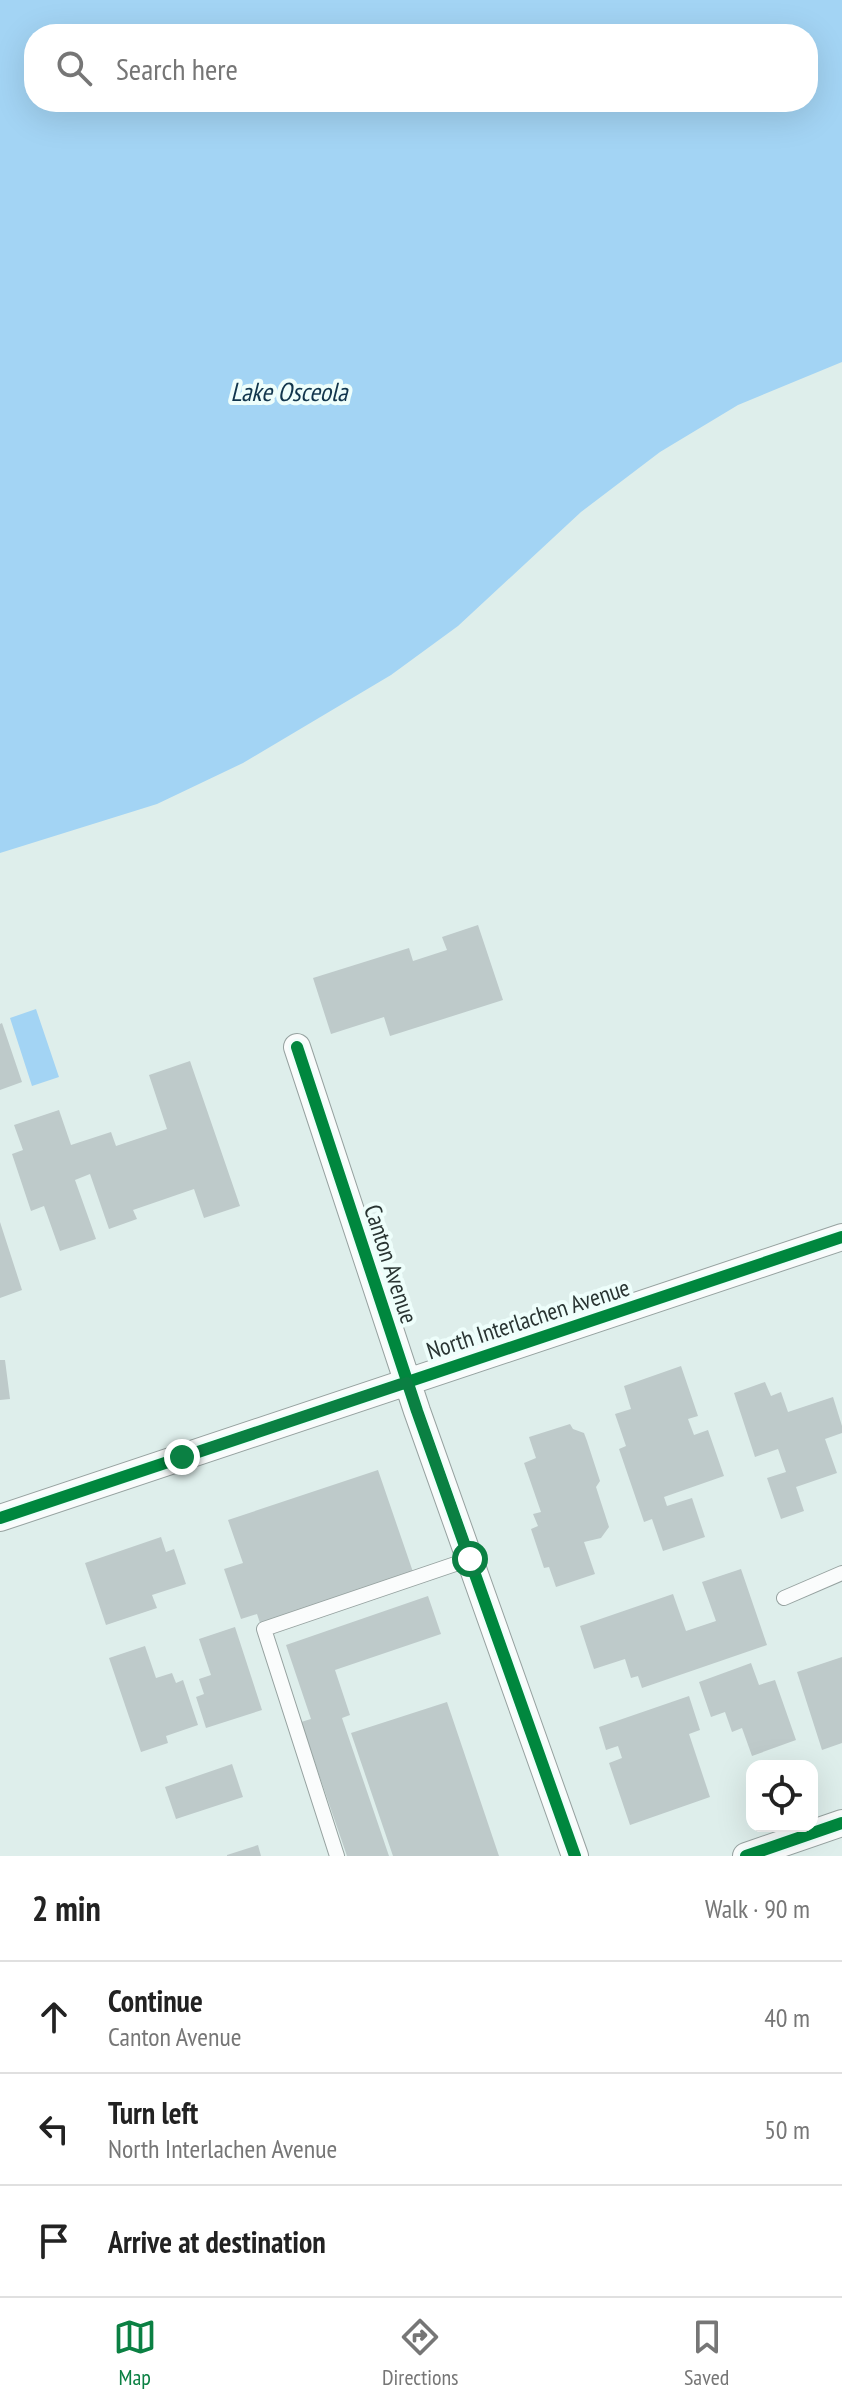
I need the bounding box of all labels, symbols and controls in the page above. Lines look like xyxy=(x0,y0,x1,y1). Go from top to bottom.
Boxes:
search box xyxy=(24,24,818,112)
icon: search xyxy=(52,46,96,90)
text: Search here xyxy=(116,49,238,88)
water label: Lake Osceola xyxy=(230,375,349,408)
street label: Canton Avenue xyxy=(357,1201,425,1327)
street label: North Interlachen Avenue xyxy=(423,1272,633,1366)
route end xyxy=(164,1439,200,1475)
route start xyxy=(452,1541,488,1577)
map controls xyxy=(746,1760,818,1832)
button: locate xyxy=(746,1760,818,1832)
text: 2 min xyxy=(32,1886,101,1930)
text: Walk · 90 m xyxy=(705,1892,810,1925)
text: Continue xyxy=(108,1981,203,2020)
icon: ahead xyxy=(32,1995,76,2039)
text: 40 m xyxy=(764,2001,810,2034)
text: Canton Avenue xyxy=(108,2020,242,2053)
text: Turn left xyxy=(108,2093,198,2132)
icon: left xyxy=(32,2107,76,2151)
text: 50 m xyxy=(764,2113,810,2146)
text: North Interlachen Avenue xyxy=(108,2132,337,2165)
icon: arrive xyxy=(32,2219,76,2263)
text: Arrive at destination xyxy=(108,2222,326,2261)
tab: Map xyxy=(113,2315,157,2391)
tab: Directions xyxy=(382,2315,459,2391)
tab: Saved xyxy=(684,2315,729,2391)

